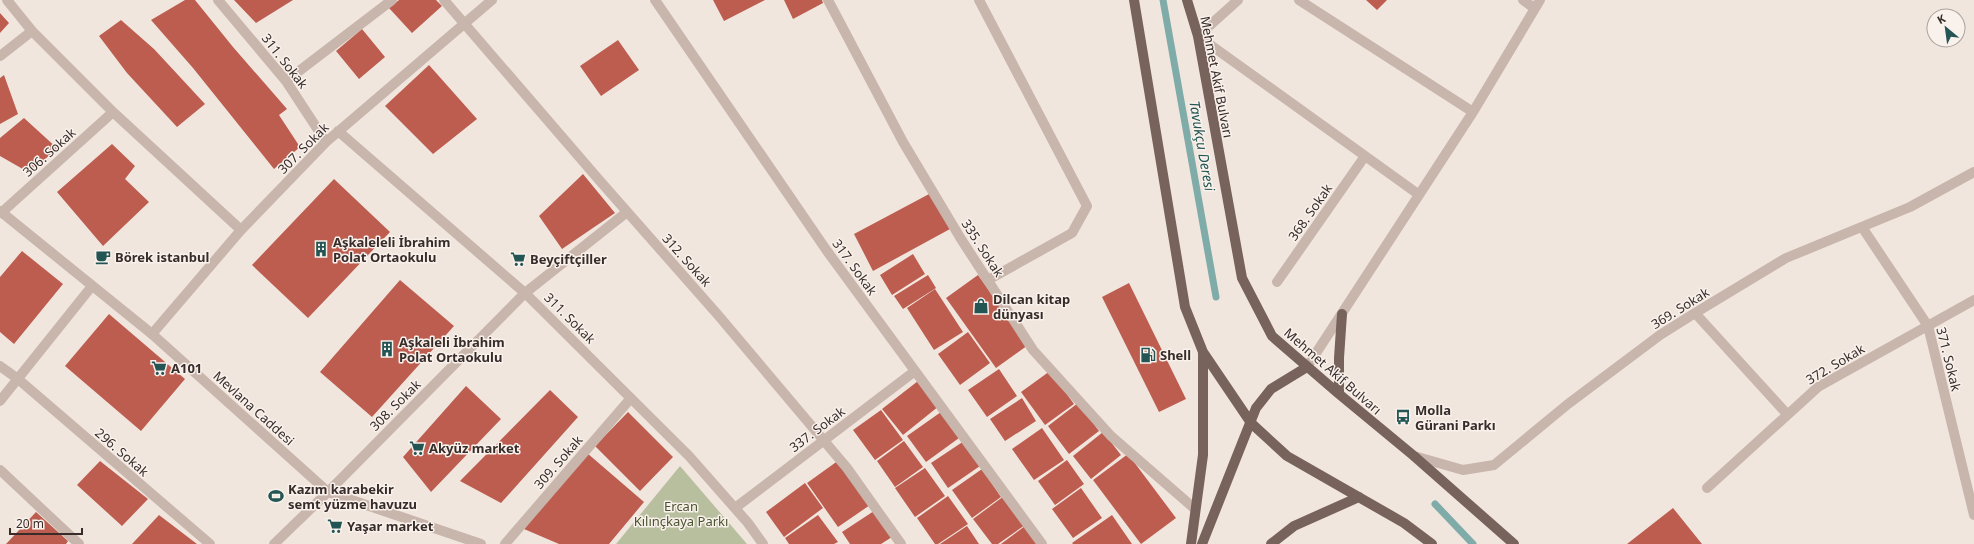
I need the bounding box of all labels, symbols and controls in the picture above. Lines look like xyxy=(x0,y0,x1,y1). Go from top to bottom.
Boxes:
north arrow xyxy=(1926,8,1966,48)
text: K xyxy=(1934,10,1948,27)
street label: Mehmet Akif Bulvarı xyxy=(1196,15,1238,139)
street label: 311. Sokak xyxy=(258,30,312,92)
water label: Tavukçu Deresi xyxy=(1185,99,1220,193)
street label: 307. Sokak xyxy=(274,118,333,177)
street label: 306. Sokak xyxy=(19,123,79,181)
street label: 368. Sokak xyxy=(1284,180,1336,244)
street label: 335. Sokak xyxy=(958,216,1008,280)
street label: 312. Sokak xyxy=(658,230,716,290)
place label: Aşkaleleli İbrahim Polat Ortaokulu xyxy=(333,233,450,266)
street label: 317. Sokak xyxy=(829,235,882,299)
building icon: Aşkaleleli İbrahim Polat Ortaokulu xyxy=(312,240,330,258)
cafe icon: Börek istanbul xyxy=(94,248,112,266)
place label: Börek istanbul xyxy=(115,248,209,266)
supermarket icon: Beyçiftçiller xyxy=(509,250,527,268)
place label: Beyçiftçiller xyxy=(530,250,607,268)
street label: 369. Sokak xyxy=(1648,283,1713,333)
street label: 311. Sokak xyxy=(541,289,600,348)
place label: Dilcan kitap dünyası xyxy=(993,290,1070,323)
shop icon: Dilcan kitap dünyası xyxy=(972,297,990,315)
street label: Mehmet Akif Bulvarı xyxy=(1280,324,1386,418)
street label: 371. Sokak xyxy=(1932,325,1966,393)
place label: Aşkaleli İbrahim Polat Ortaokulu xyxy=(399,333,505,366)
street label: 372. Sokak xyxy=(1802,339,1868,389)
building icon: Aşkaleli İbrahim Polat Ortaokulu xyxy=(378,340,396,358)
fuel station icon: Shell xyxy=(1139,346,1157,364)
place label: Shell xyxy=(1160,346,1191,364)
supermarket icon: A101 xyxy=(150,359,168,377)
place label: A101 xyxy=(171,359,202,377)
street label: Mevlana Caddesi xyxy=(210,367,298,449)
street label: 308. Sokak xyxy=(366,375,425,434)
place label: Molla Gürani Parkı xyxy=(1415,401,1496,434)
street label: 337. Sokak xyxy=(785,402,849,456)
bus stop icon: Molla Gürani Parkı xyxy=(1394,408,1412,426)
street label: 296. Sokak xyxy=(91,424,153,480)
street label: 309. Sokak xyxy=(530,431,586,493)
supermarket icon: Akyüz market xyxy=(408,439,426,457)
place label: Akyüz market xyxy=(429,439,520,457)
place label: Kazım karabekir semt yüzme havuzu xyxy=(288,480,417,513)
sports icon: Kazım karabekir semt yüzme havuzu xyxy=(267,487,285,505)
park label: Ercan Kılınçkaya Parkı xyxy=(634,497,728,530)
scale bar xyxy=(10,510,82,536)
text: 20 m xyxy=(16,515,44,532)
supermarket icon: Yaşar market xyxy=(326,517,344,535)
place label: Yaşar market xyxy=(347,517,434,535)

